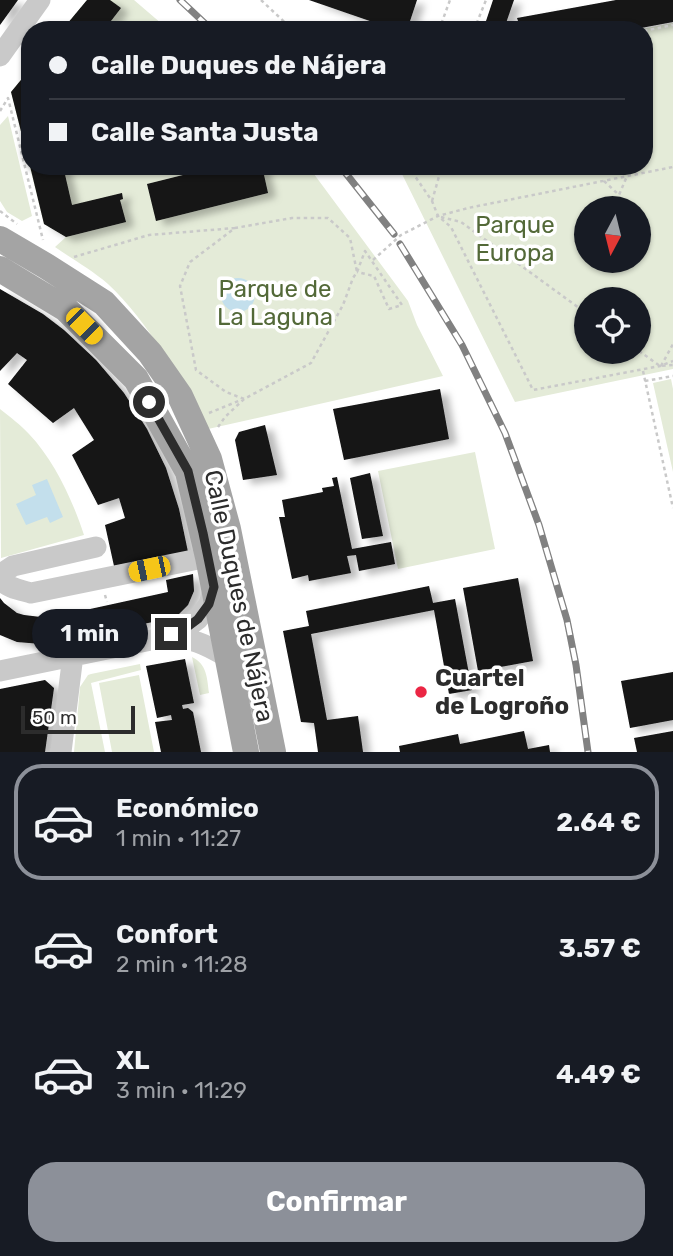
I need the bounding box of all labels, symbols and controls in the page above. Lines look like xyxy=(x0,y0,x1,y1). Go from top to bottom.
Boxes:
text: Calle Duques de Nájera xyxy=(91,50,387,81)
text: Calle Santa Justa xyxy=(91,117,318,148)
north arrow xyxy=(574,196,651,273)
map controls xyxy=(574,196,651,364)
park label: Parque Europa xyxy=(475,211,555,267)
park label: Parque de La Laguna xyxy=(217,275,333,331)
button: locate xyxy=(574,287,651,364)
car xyxy=(62,304,107,348)
route start xyxy=(133,386,165,418)
street label: Calle Duques de Nájera xyxy=(199,467,279,725)
car xyxy=(127,554,172,584)
callout: 1 min xyxy=(31,610,146,658)
route end xyxy=(155,618,187,650)
text: 1 min xyxy=(61,619,119,647)
place label: Cuartel de Logroño xyxy=(435,664,569,720)
marker: Cuartel de Logroño xyxy=(413,684,429,700)
scale bar xyxy=(21,703,135,735)
text: 50 m xyxy=(32,706,77,729)
icon: car xyxy=(32,791,95,854)
text: Económico xyxy=(116,793,259,824)
text: 2.64 € xyxy=(556,807,641,838)
text: 1 min · 11:27 xyxy=(116,824,241,852)
icon: car xyxy=(32,917,95,980)
text: Confort xyxy=(116,919,218,950)
text: 3.57 € xyxy=(559,933,641,964)
text: 2 min · 11:28 xyxy=(116,950,248,978)
icon: car xyxy=(32,1043,95,1106)
text: XL xyxy=(116,1045,149,1076)
text: 4.49 € xyxy=(556,1059,641,1090)
text: 3 min · 11:29 xyxy=(116,1076,247,1104)
button: Confirmar xyxy=(28,1162,645,1242)

